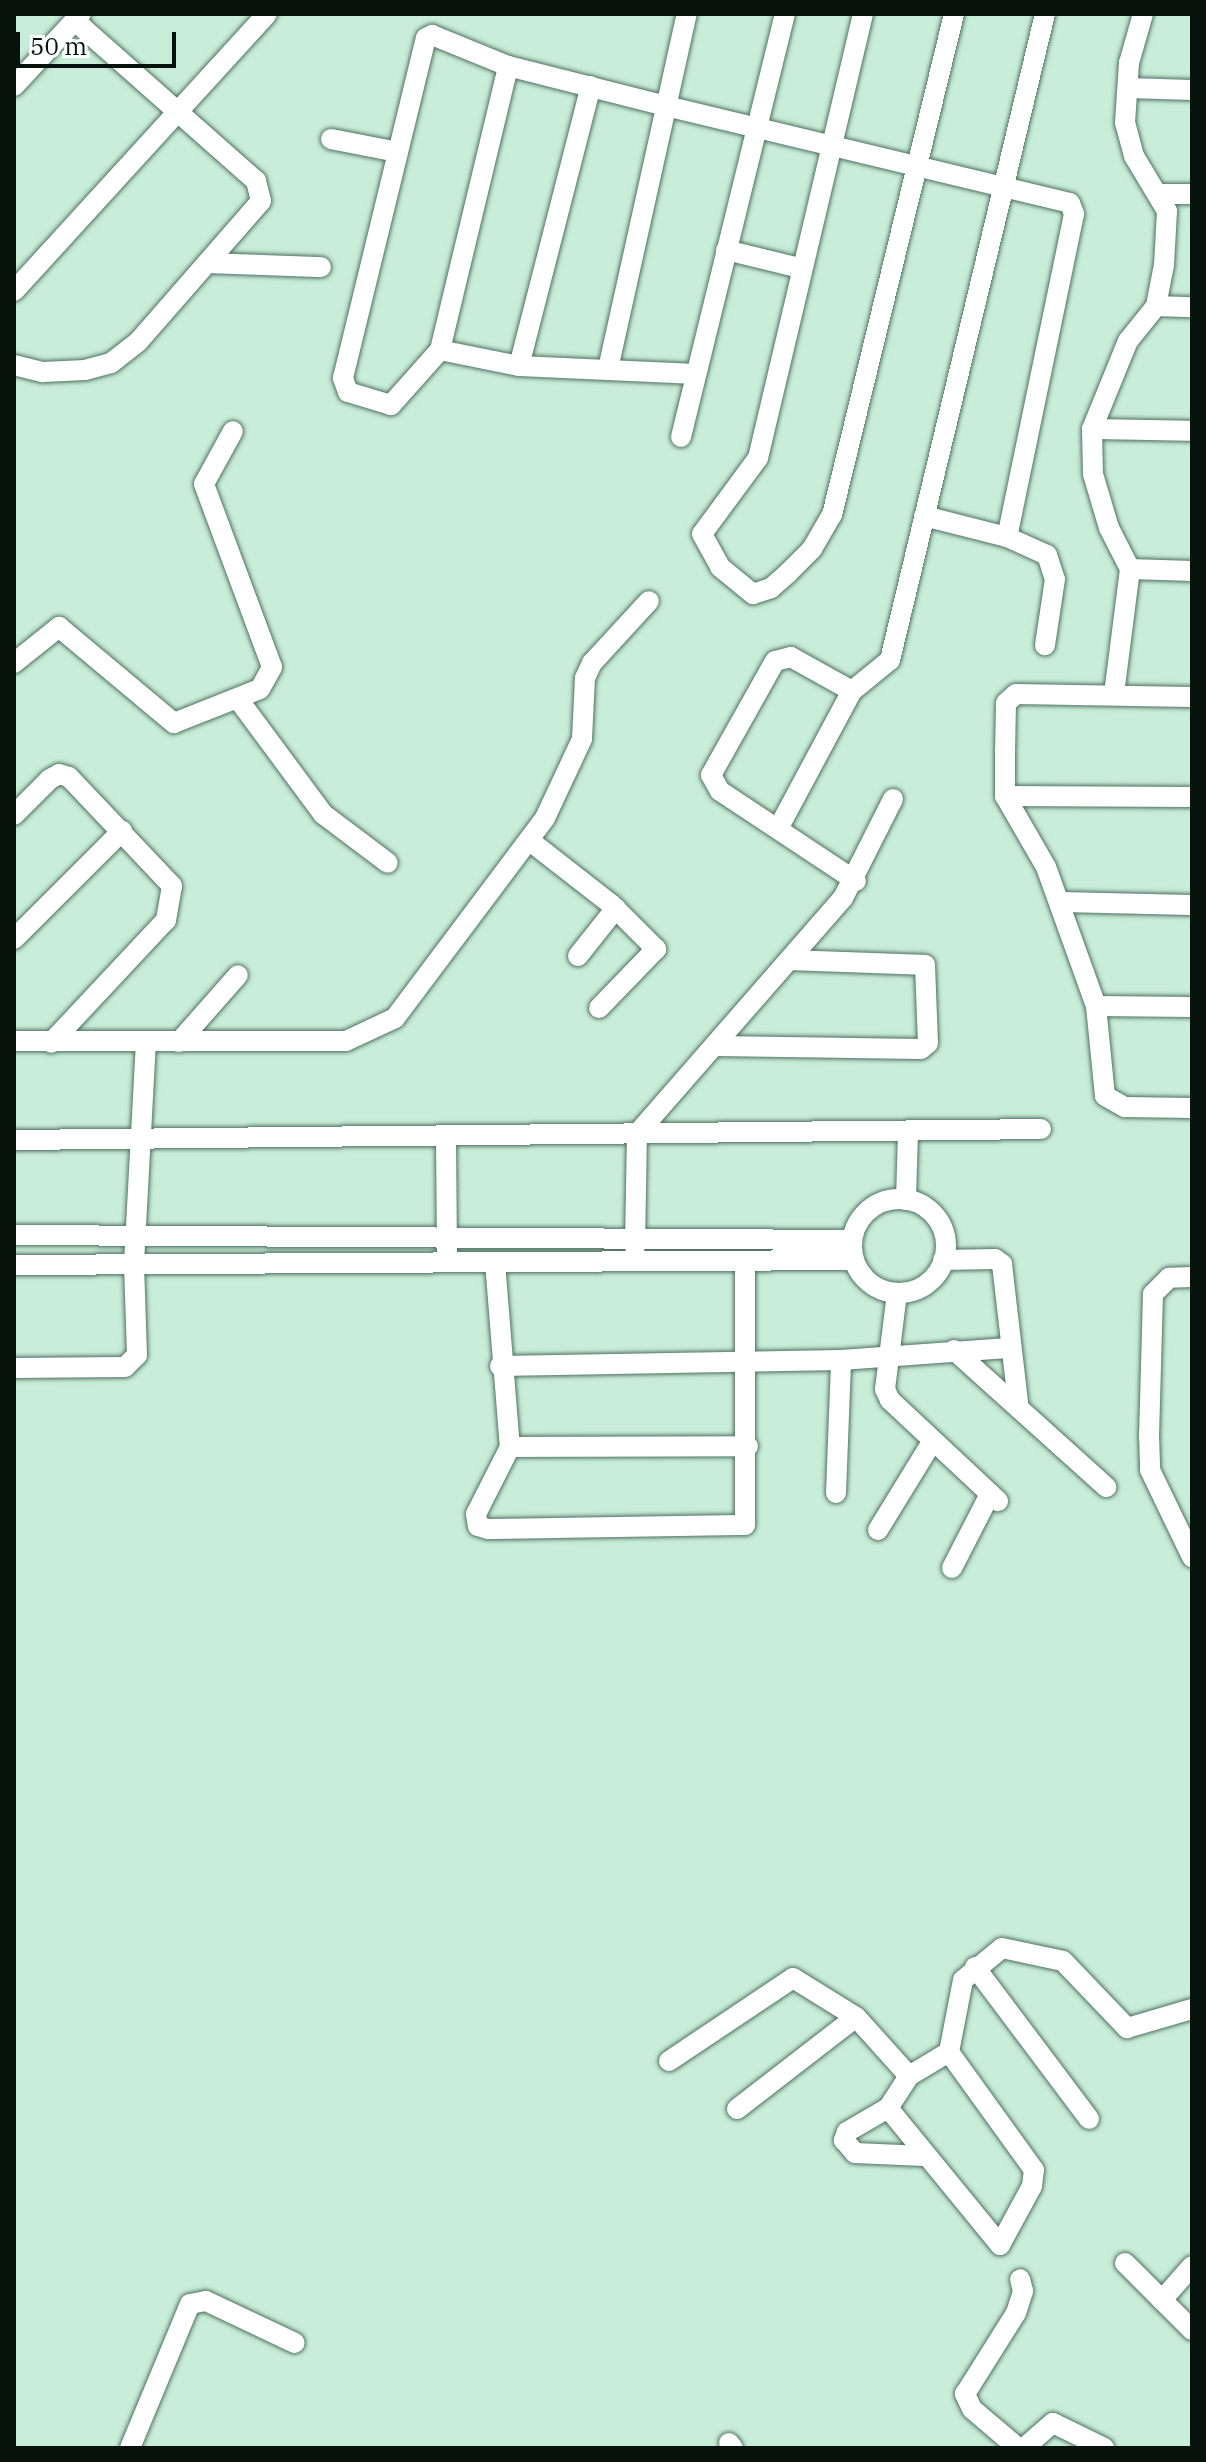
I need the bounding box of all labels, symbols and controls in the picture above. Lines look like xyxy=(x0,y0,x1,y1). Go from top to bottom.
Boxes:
scale bar xyxy=(20,16,180,66)
text: 50 m xyxy=(30,30,87,62)

